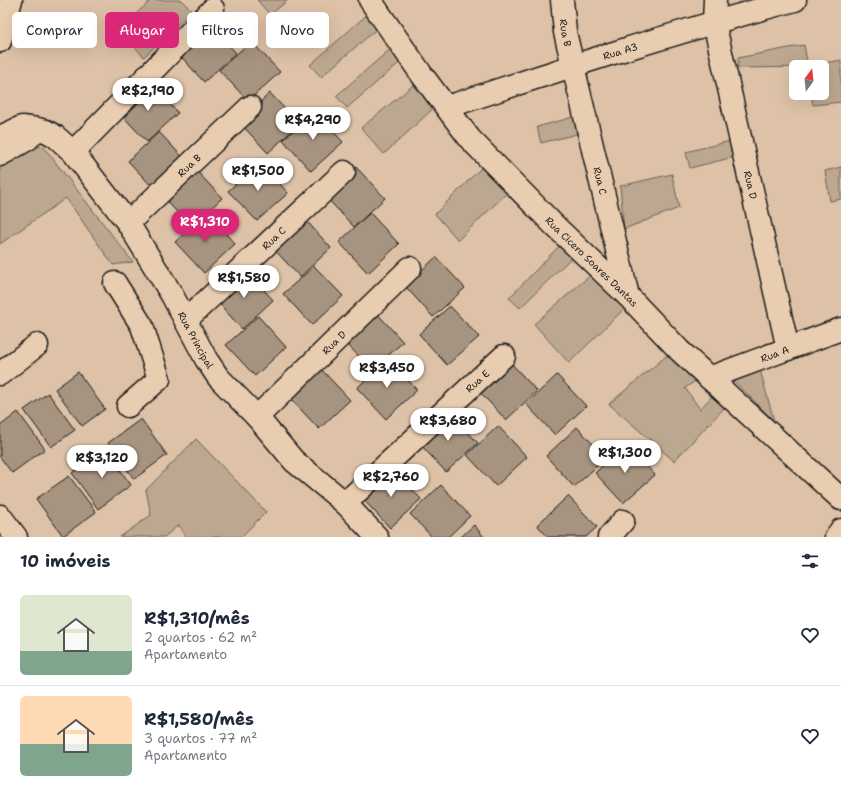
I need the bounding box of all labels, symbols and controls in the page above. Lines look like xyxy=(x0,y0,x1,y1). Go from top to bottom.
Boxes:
chip: Comprar xyxy=(12,12,97,48)
chip: Alugar xyxy=(105,12,179,48)
chip: Filtros xyxy=(187,12,258,48)
chip: Novo xyxy=(266,12,329,48)
street label: Rua B xyxy=(557,18,575,48)
street label: Rua A3 xyxy=(601,39,639,62)
north arrow xyxy=(789,60,829,100)
map controls xyxy=(789,60,829,100)
pin: R$2,190 xyxy=(111,78,185,112)
text: R$2,190 xyxy=(121,82,175,99)
pin: R$4,290 xyxy=(276,107,350,141)
text: R$4,290 xyxy=(285,111,341,128)
street label: Rua B xyxy=(174,151,204,179)
pin: R$1,500 xyxy=(221,158,295,192)
text: R$1,500 xyxy=(231,162,285,179)
street label: Rua C xyxy=(591,165,610,196)
street label: Rua D xyxy=(741,169,760,201)
pin: R$1,310 xyxy=(168,209,242,243)
text: R$1,310 xyxy=(180,213,230,230)
street label: Rua Cicero Soares Dantas xyxy=(543,214,641,309)
street label: Rua C xyxy=(259,224,288,252)
pin: R$1,580 xyxy=(207,265,281,299)
text: R$1,580 xyxy=(217,269,271,286)
street label: Rua Principal xyxy=(175,309,217,371)
street label: Rua D xyxy=(319,327,349,357)
street label: Rua A xyxy=(759,342,791,365)
pin: R$3,450 xyxy=(350,355,424,389)
text: R$3,450 xyxy=(359,359,415,376)
street label: Rua E xyxy=(462,366,492,395)
pin: R$3,680 xyxy=(411,408,485,442)
text: R$3,680 xyxy=(419,412,477,429)
pin: R$1,300 xyxy=(588,440,662,474)
text: R$1,300 xyxy=(598,444,652,461)
pin: R$3,120 xyxy=(65,445,139,479)
text: R$3,120 xyxy=(76,449,128,466)
pin: R$2,760 xyxy=(354,464,428,498)
text: R$2,760 xyxy=(363,468,419,485)
text: 10 imóveis xyxy=(20,550,111,572)
icon: filters xyxy=(799,550,821,572)
text: R$1,310/mês xyxy=(144,607,250,629)
icon: home xyxy=(52,611,100,659)
icon: heart xyxy=(799,624,821,646)
text: 2 quartos · 62 m² xyxy=(144,629,257,646)
text: Apartamento xyxy=(144,646,227,663)
text: R$1,580/mês xyxy=(144,708,254,730)
icon: home xyxy=(52,712,100,760)
icon: heart xyxy=(799,725,821,747)
text: 3 quartos · 77 m² xyxy=(144,730,257,747)
text: Apartamento xyxy=(144,747,227,764)

